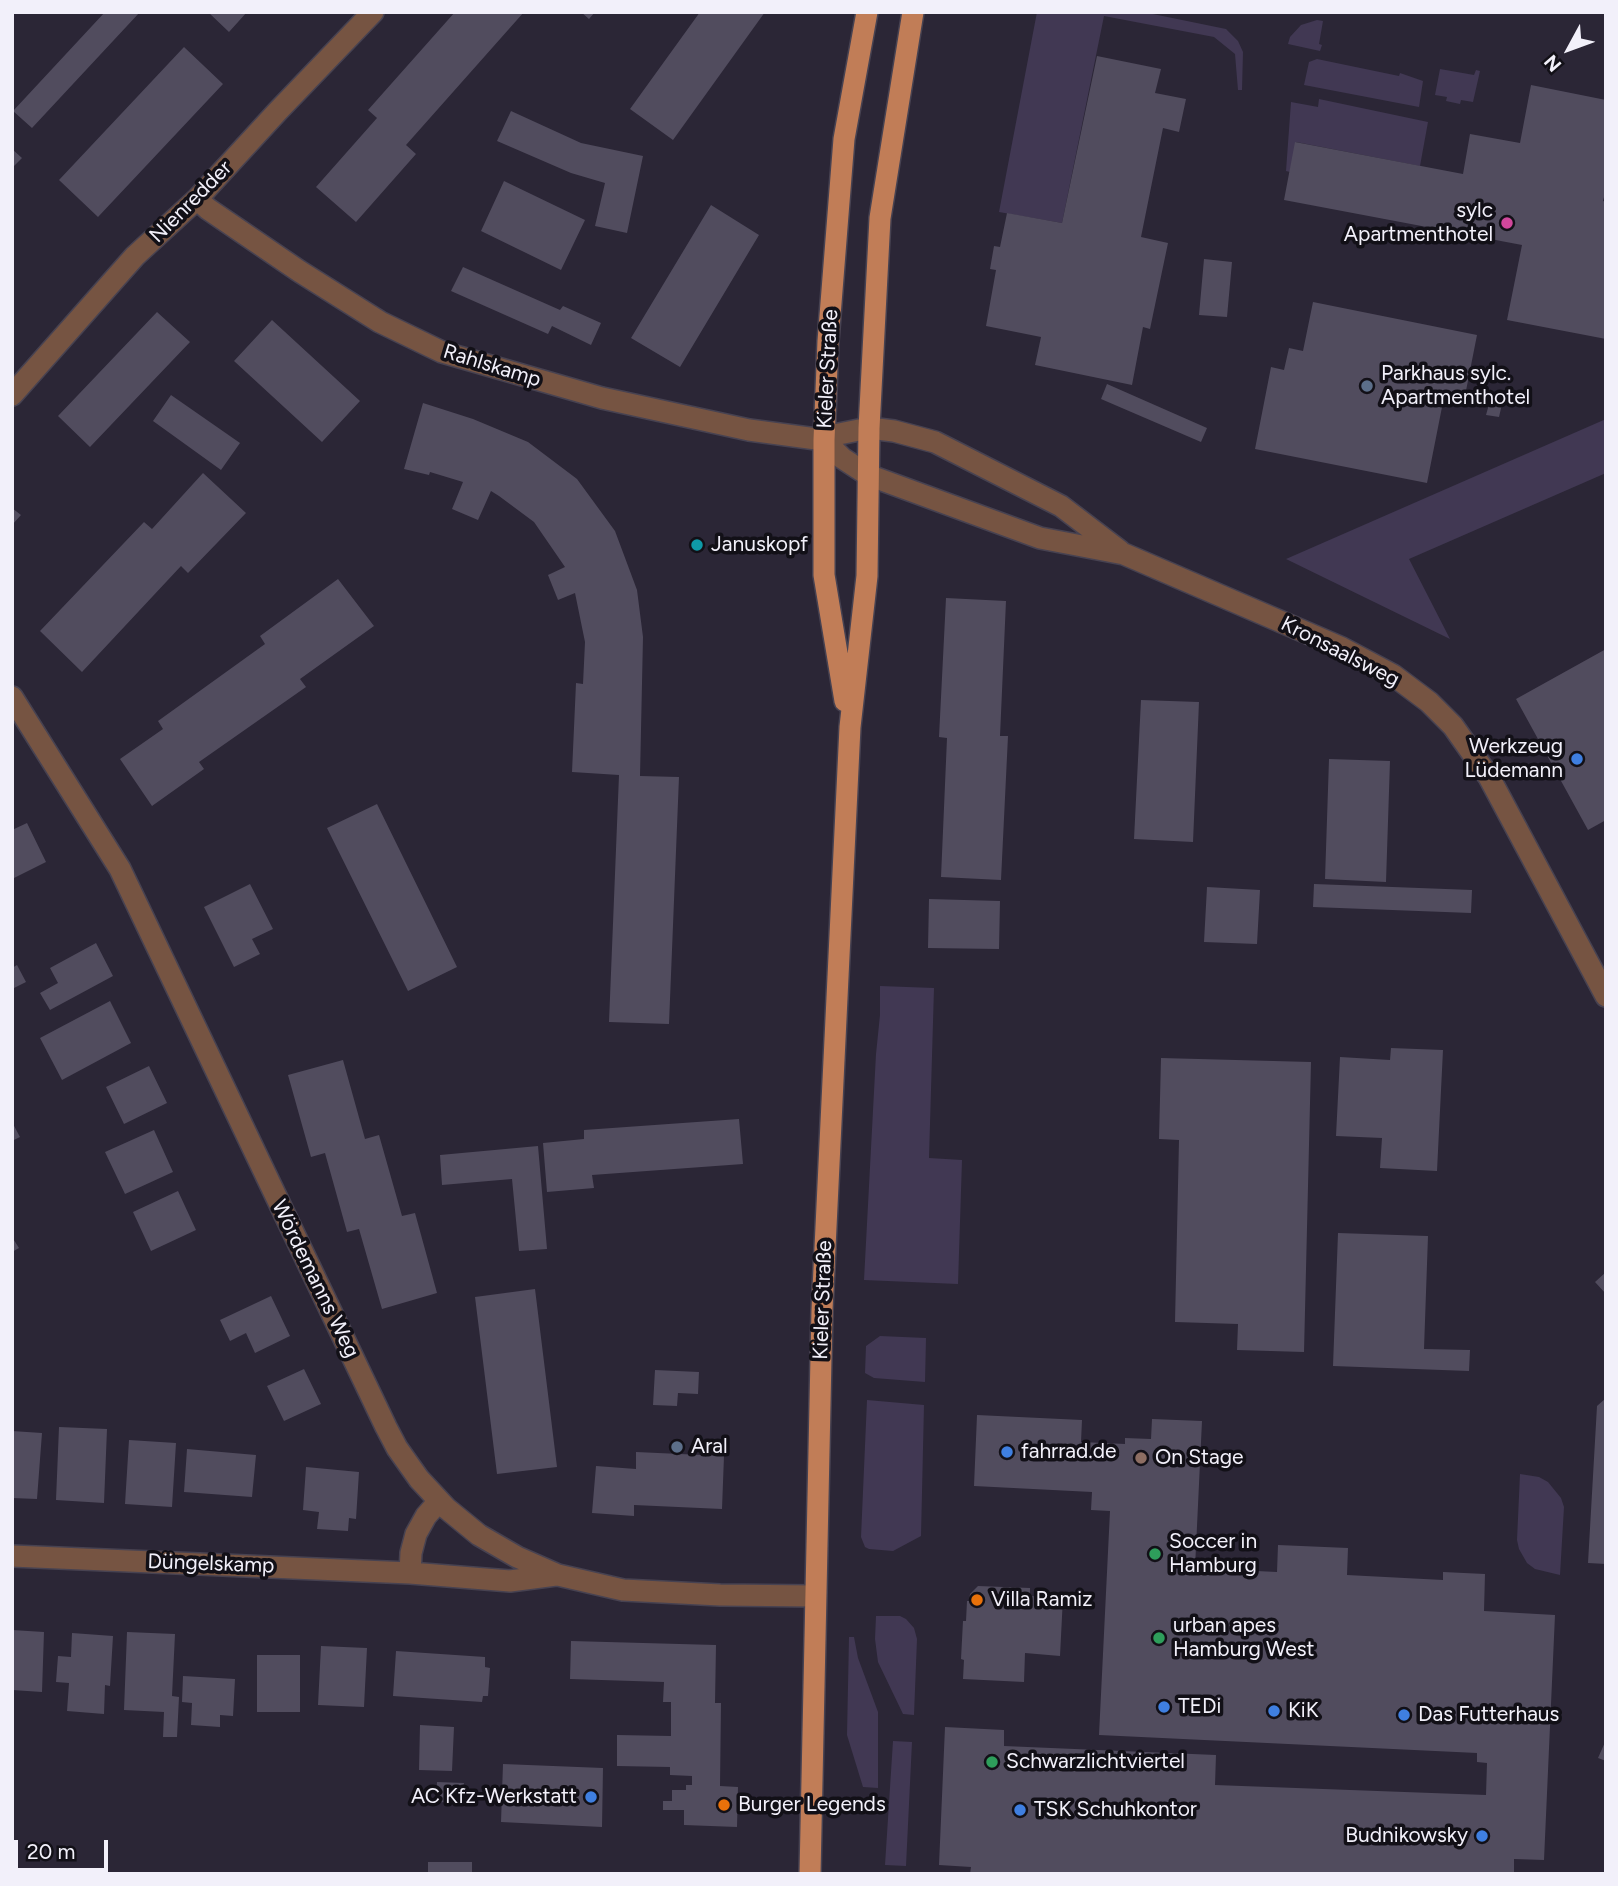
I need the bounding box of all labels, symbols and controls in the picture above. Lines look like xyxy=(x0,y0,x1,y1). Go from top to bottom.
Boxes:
north arrow xyxy=(1534,14,1604,84)
text: N xyxy=(1539,50,1566,76)
street label: Nienredder xyxy=(145,156,237,248)
place label: sylc Apartmenthotel xyxy=(1344,198,1493,248)
marker: sylc Apartmenthotel xyxy=(1499,215,1515,231)
street label: Kieler Straße xyxy=(812,309,844,429)
street label: Rahlskamp xyxy=(440,339,544,393)
place label: Parkhaus sylc. Apartmenthotel xyxy=(1381,361,1530,411)
marker: Parkhaus sylc. Apartmenthotel xyxy=(1359,378,1375,394)
place label: Januskopf xyxy=(711,532,808,558)
marker: Januskopf xyxy=(689,537,705,553)
street label: Kronsaalsweg xyxy=(1277,611,1403,693)
place label: Werkzeug Lüdemann xyxy=(1465,734,1563,784)
marker: Werkzeug Lüdemann xyxy=(1569,751,1585,767)
street label: Wördemanns Weg xyxy=(266,1196,364,1362)
street label: Kieler Straße xyxy=(808,1240,838,1360)
place label: Aral xyxy=(691,1434,728,1460)
marker: Aral xyxy=(669,1439,685,1455)
place label: fahrrad.de xyxy=(1021,1439,1116,1465)
marker: fahrrad.de xyxy=(999,1444,1015,1460)
place label: On Stage xyxy=(1155,1445,1243,1471)
marker: On Stage xyxy=(1133,1450,1149,1466)
place label: Soccer in Hamburg xyxy=(1169,1529,1257,1579)
marker: Soccer in Hamburg xyxy=(1147,1546,1163,1562)
street label: Düngelskamp xyxy=(147,1549,275,1579)
place label: Villa Ramiz xyxy=(991,1587,1092,1613)
marker: Villa Ramiz xyxy=(969,1592,985,1608)
place label: urban apes Hamburg West xyxy=(1173,1613,1314,1663)
marker: urban apes Hamburg West xyxy=(1151,1630,1167,1646)
place label: TEDi xyxy=(1178,1694,1221,1720)
place label: KiK xyxy=(1288,1698,1318,1724)
marker: TEDi xyxy=(1156,1699,1172,1715)
place label: Das Futterhaus xyxy=(1418,1702,1559,1728)
marker: KiK xyxy=(1266,1703,1282,1719)
marker: Das Futterhaus xyxy=(1396,1707,1412,1723)
place label: Schwarzlichtviertel xyxy=(1006,1749,1185,1775)
marker: Schwarzlichtviertel xyxy=(984,1754,1000,1770)
place label: AC Kfz-Werkstatt xyxy=(411,1784,577,1810)
marker: AC Kfz-Werkstatt xyxy=(583,1789,599,1805)
place label: Burger Legends xyxy=(738,1792,886,1818)
marker: Burger Legends xyxy=(716,1797,732,1813)
place label: TSK Schuhkontor xyxy=(1034,1797,1197,1823)
marker: TSK Schuhkontor xyxy=(1012,1802,1028,1818)
place label: Budnikowsky xyxy=(1345,1823,1468,1849)
scale bar xyxy=(18,1826,112,1870)
marker: Budnikowsky xyxy=(1474,1828,1490,1844)
text: 20 m xyxy=(27,1839,75,1864)

